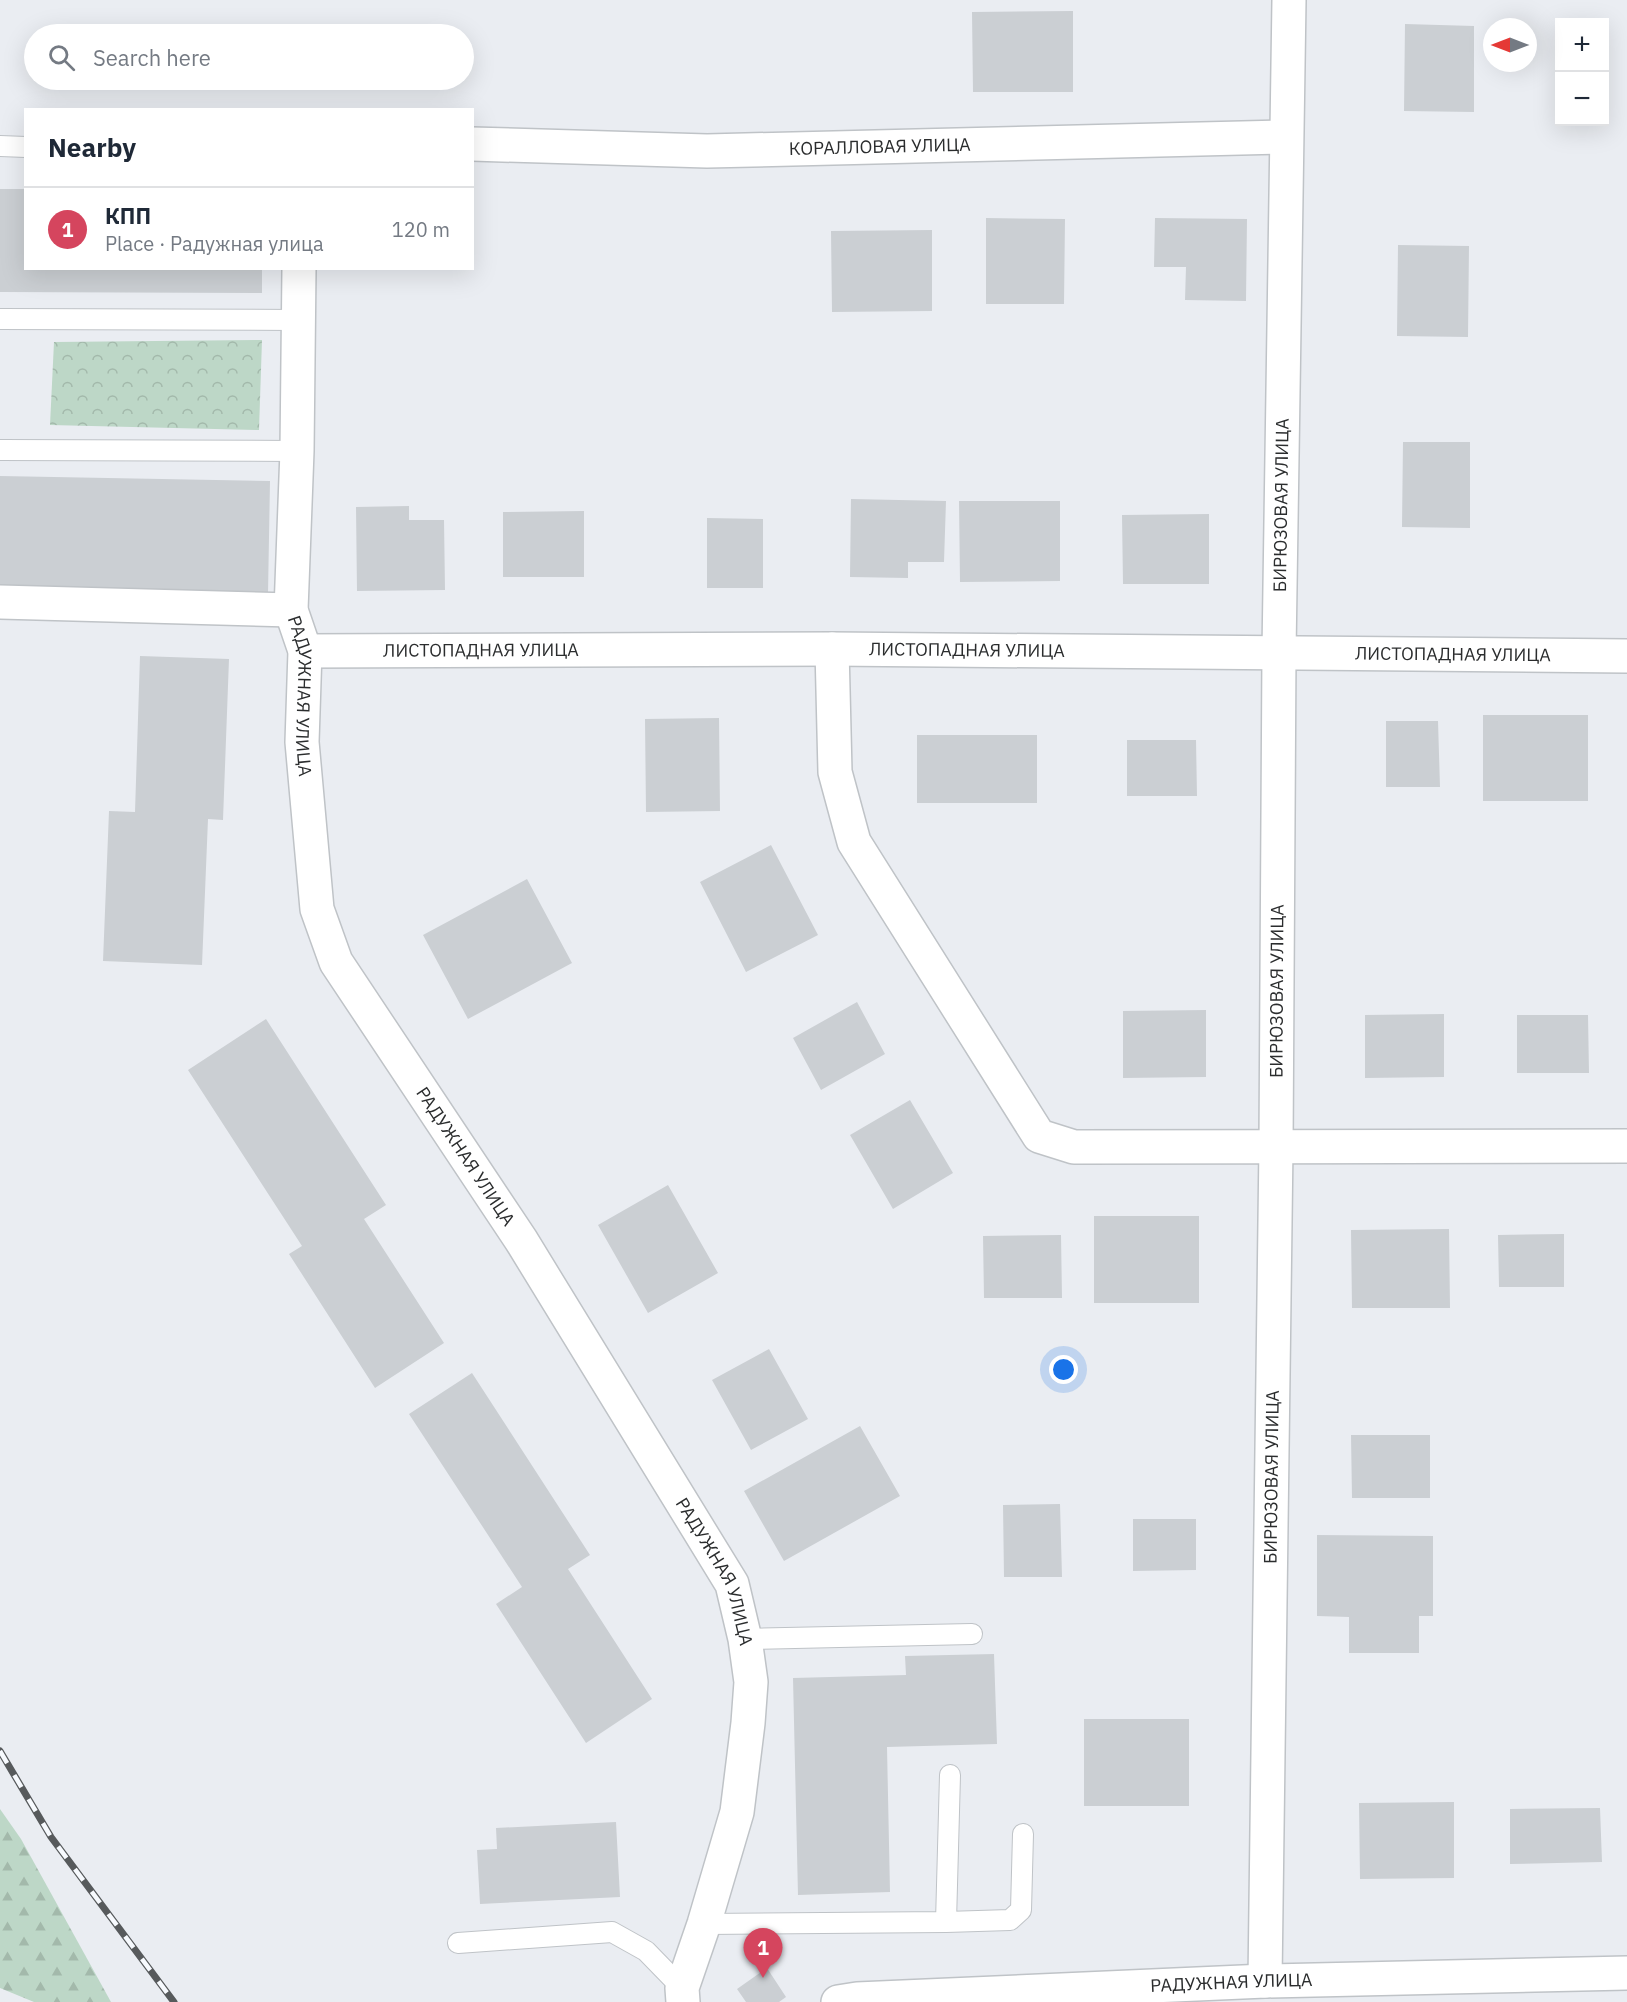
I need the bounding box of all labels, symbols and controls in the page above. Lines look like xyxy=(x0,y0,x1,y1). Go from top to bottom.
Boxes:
north arrow xyxy=(1483,18,1537,72)
map controls xyxy=(1555,18,1609,126)
button: + xyxy=(1555,18,1609,72)
search box xyxy=(24,24,474,90)
icon: search xyxy=(45,41,78,74)
text: Search here xyxy=(93,43,211,72)
button: − xyxy=(1555,72,1609,126)
text: Nearby xyxy=(48,130,136,164)
street label: КОРАЛЛОВАЯ УЛИЦА xyxy=(789,133,971,160)
text: КПП xyxy=(105,201,151,230)
text: 1 xyxy=(62,216,74,243)
text: 120 m xyxy=(392,216,450,243)
text: Place · Радужная улица xyxy=(105,230,324,257)
street label: БИРЮЗОВАЯ УЛИЦА xyxy=(1268,417,1294,592)
street label: РАДУЖНАЯ УЛИЦА xyxy=(283,612,317,778)
street label: ЛИСТОПАДНАЯ УЛИЦА xyxy=(869,637,1065,662)
street label: ЛИСТОПАДНАЯ УЛИЦА xyxy=(383,638,579,662)
street label: ЛИСТОПАДНАЯ УЛИЦА xyxy=(1355,642,1551,666)
street label: БИРЮЗОВАЯ УЛИЦА xyxy=(1264,904,1288,1078)
street label: РАДУЖНАЯ УЛИЦА xyxy=(411,1082,521,1230)
your location xyxy=(1049,1355,1078,1384)
street label: БИРЮЗОВАЯ УЛИЦА xyxy=(1258,1389,1284,1564)
street label: РАДУЖНАЯ УЛИЦА xyxy=(671,1493,758,1648)
pin: 1 xyxy=(744,1928,783,1978)
street label: РАДУЖНАЯ УЛИЦА xyxy=(1150,1968,1313,1997)

